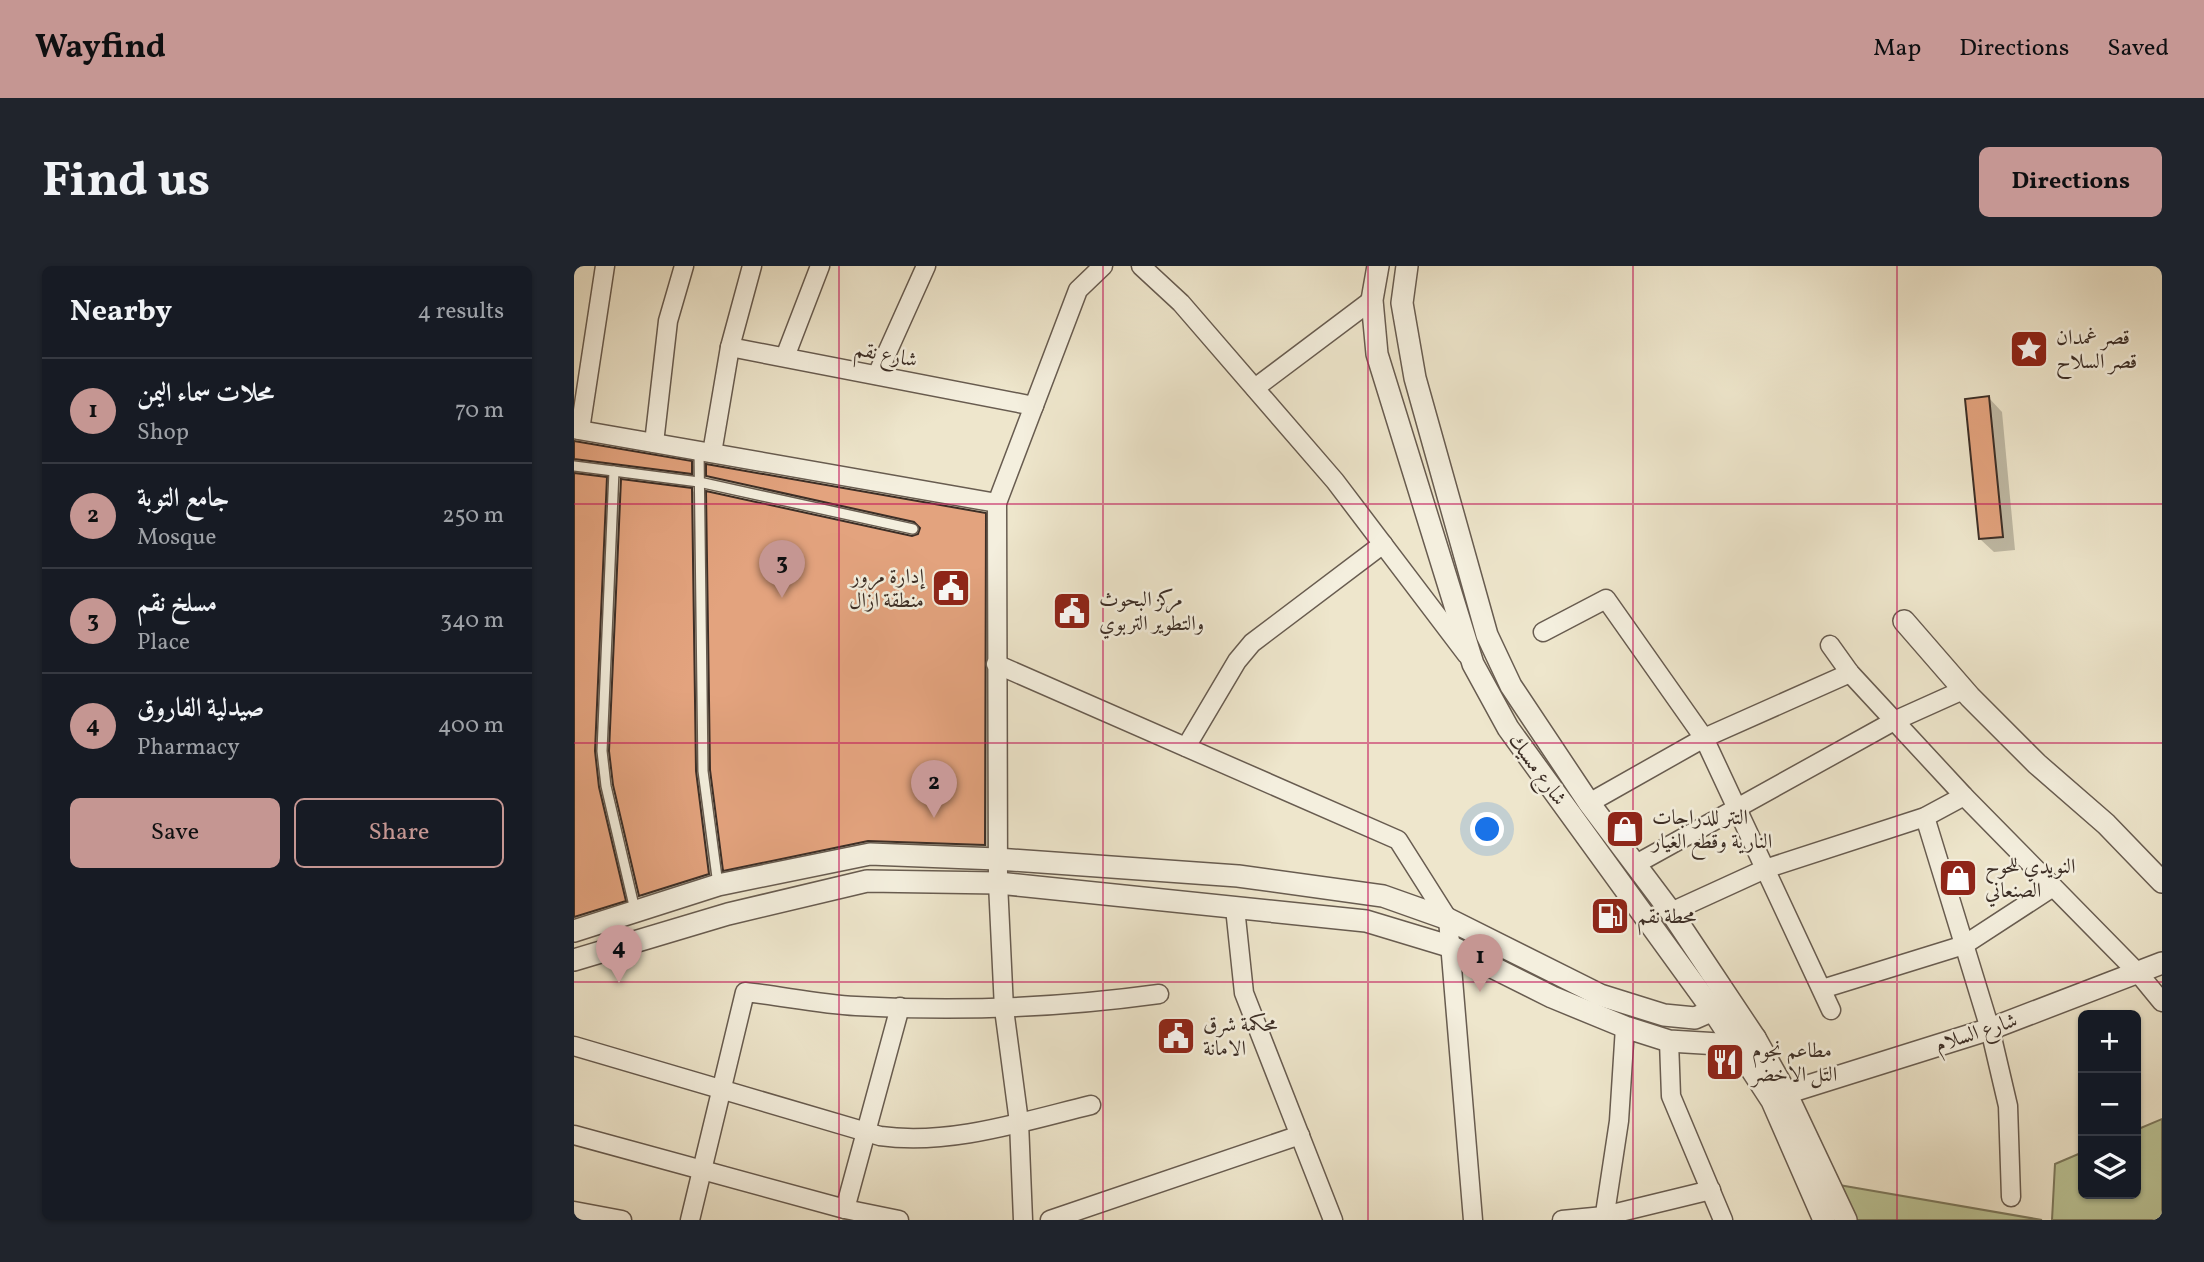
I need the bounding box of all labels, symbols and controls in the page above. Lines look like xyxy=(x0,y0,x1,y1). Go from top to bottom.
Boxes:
text: Wayfind xyxy=(35,26,166,72)
text: Map xyxy=(1873,32,1921,66)
text: Directions xyxy=(1959,32,2069,66)
text: Saved xyxy=(2107,32,2169,66)
button: Directions xyxy=(1979,147,2162,217)
text: Find us xyxy=(42,148,210,217)
text: Nearby xyxy=(70,291,172,333)
text: 4 results xyxy=(418,296,504,328)
place label: قصر غمدان قصر السلاح xyxy=(2056,324,2137,380)
place icon: قصر غمدان قصر السلاح xyxy=(2008,328,2050,370)
street label: شارع نقم xyxy=(851,335,920,380)
text: محلات سماء اليمن xyxy=(137,376,274,412)
text: 1 xyxy=(88,395,98,427)
text: 70 m xyxy=(455,395,504,427)
text: Shop xyxy=(137,417,189,449)
text: جامع التوبة xyxy=(137,481,229,517)
text: 2 xyxy=(87,500,99,532)
text: 250 m xyxy=(442,500,504,532)
text: Mosque xyxy=(137,522,216,554)
pin: 3 xyxy=(759,540,805,598)
place label: إدارة مرور منطقة ازال xyxy=(849,563,925,616)
public building icon: إدارة مرور منطقة ازال xyxy=(930,567,972,609)
text: مسلخ نقم xyxy=(137,586,217,622)
place label: مركز البحوث والتطوير التربوي xyxy=(1099,586,1204,639)
public building icon: مركز البحوث والتطوير التربوي xyxy=(1051,590,1093,632)
text: 3 xyxy=(87,605,99,637)
text: 340 m xyxy=(440,605,504,637)
text: Place xyxy=(137,627,190,659)
text: صيدلية الفاروق xyxy=(137,691,264,727)
text: 4 xyxy=(86,710,100,742)
text: 400 m xyxy=(438,710,504,742)
street label: شارع مسيك xyxy=(1499,728,1573,813)
text: Pharmacy xyxy=(137,732,240,764)
pin: 2 xyxy=(911,760,957,818)
button: Save xyxy=(70,798,280,868)
button: Share xyxy=(294,798,504,868)
place label: التتر للدراجات النارية وقطع الغيار xyxy=(1650,804,1772,860)
shop icon: التتر للدراجات النارية وقطع الغيار xyxy=(1604,808,1646,850)
your location xyxy=(1470,812,1504,846)
place label: النويدي للحوح الصنعاني xyxy=(1985,853,2076,907)
shop icon: النويدي للحوح الصنعاني xyxy=(1937,857,1979,899)
fuel station icon: محطة نقم xyxy=(1589,895,1631,937)
place label: محطة نقم xyxy=(1637,903,1697,936)
pin: 4 xyxy=(596,925,642,983)
pin: 1 xyxy=(1457,934,1503,992)
street label: شارع السلام xyxy=(1932,1007,2022,1062)
map controls xyxy=(2078,1010,2141,1199)
button: + xyxy=(2078,1010,2141,1073)
place label: محكمة شرق الامانة xyxy=(1203,1011,1278,1064)
public building icon: محكمة شرق الامانة xyxy=(1155,1015,1197,1057)
place label: مطاعم نجوم التل الاخضر xyxy=(1750,1037,1837,1090)
restaurant icon: مطاعم نجوم التل الاخضر xyxy=(1704,1041,1746,1083)
button: − xyxy=(2078,1073,2141,1136)
button: layers xyxy=(2078,1136,2141,1199)

